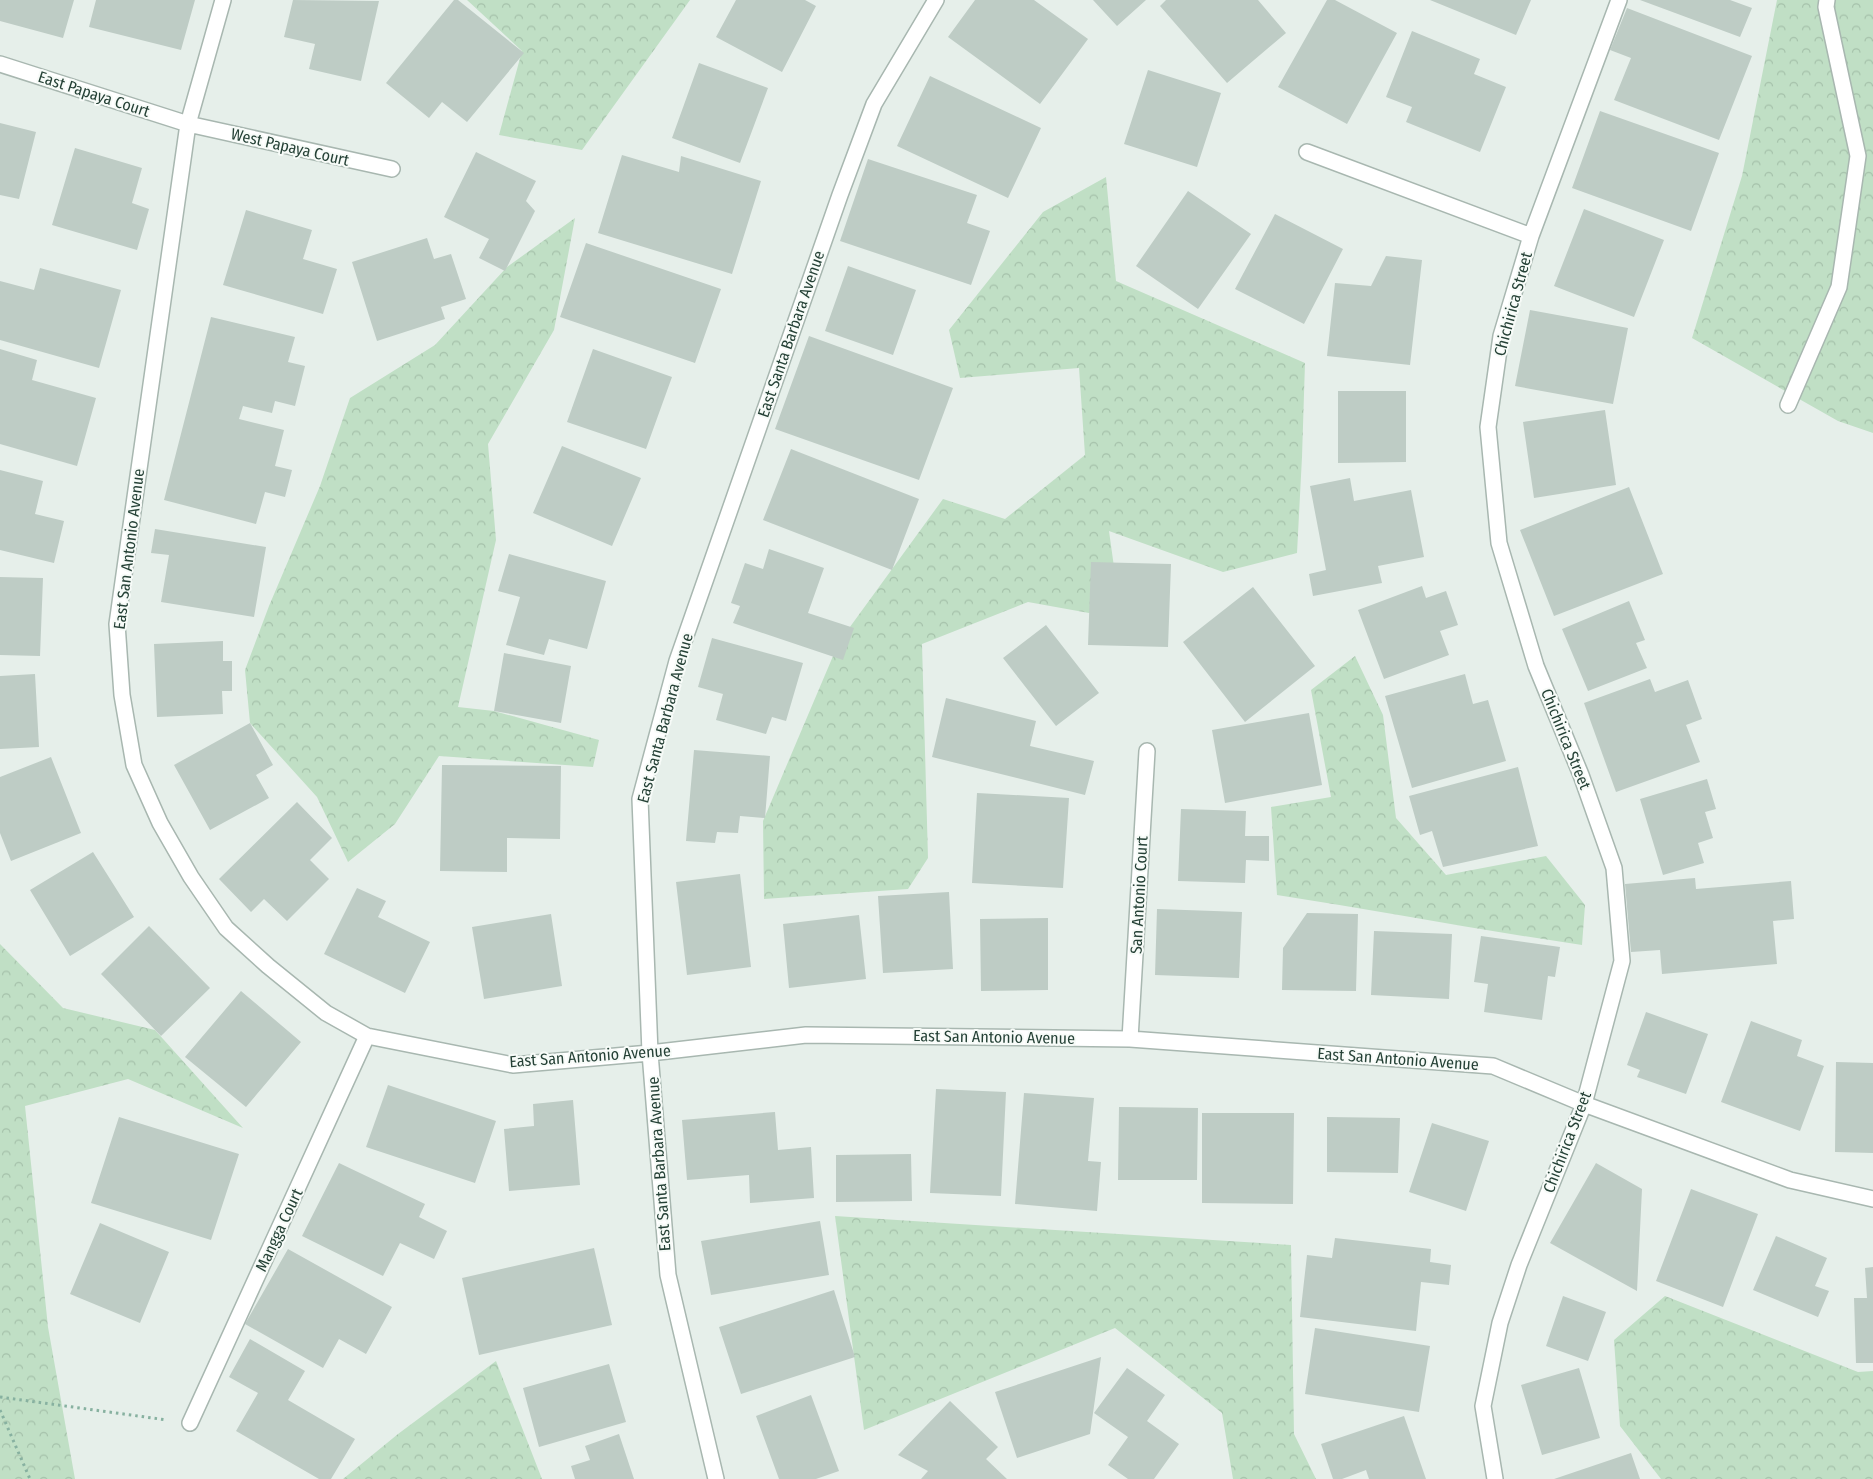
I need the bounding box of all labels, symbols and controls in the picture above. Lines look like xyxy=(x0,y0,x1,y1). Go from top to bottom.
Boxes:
street label: East Papaya Court xyxy=(36,67,153,121)
street label: West Papaya Court xyxy=(229,124,352,170)
street label: East Santa Barbara Avenue xyxy=(754,248,828,420)
street label: Chichirica Street xyxy=(1490,249,1536,358)
street label: East San Antonio Avenue xyxy=(110,467,148,630)
street label: East Santa Barbara Avenue xyxy=(633,631,697,805)
street label: Chichirica Street xyxy=(1537,686,1595,793)
street label: San Antonio Court xyxy=(1126,835,1152,955)
street label: East San Antonio Avenue xyxy=(913,1026,1075,1048)
street label: East San Antonio Avenue xyxy=(509,1041,671,1071)
street label: East San Antonio Avenue xyxy=(1317,1044,1479,1074)
street label: East Santa Barbara Avenue xyxy=(643,1076,675,1252)
street label: Chichirica Street xyxy=(1539,1088,1595,1195)
street label: Mangga Court xyxy=(251,1185,307,1275)

